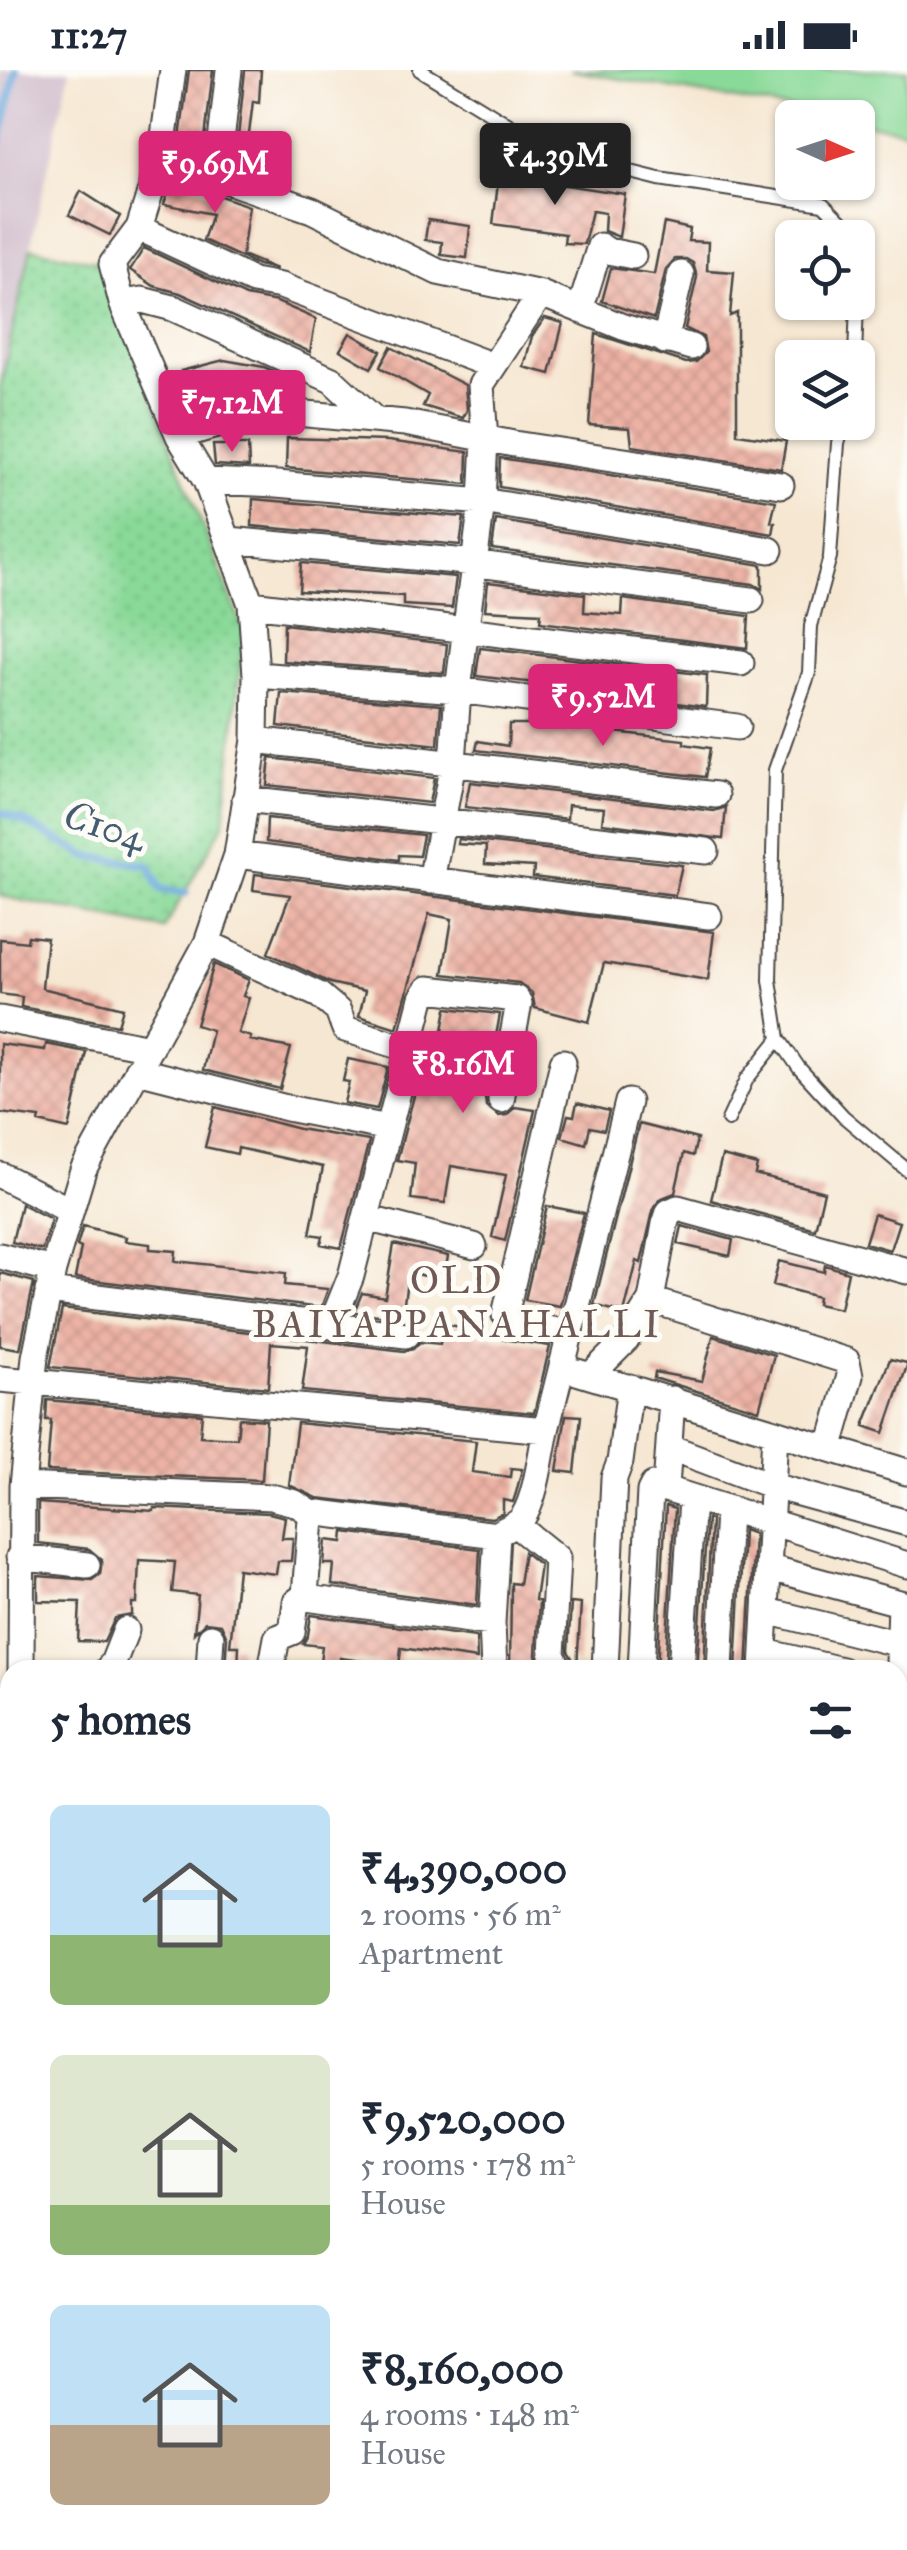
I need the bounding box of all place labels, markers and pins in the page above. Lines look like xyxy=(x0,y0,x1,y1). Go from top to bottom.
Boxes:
pin: ₹4.39M xyxy=(474,123,636,208)
pin: ₹9.69M xyxy=(134,131,296,216)
pin: ₹7.12M xyxy=(151,370,313,455)
pin: ₹9.52M xyxy=(522,664,684,749)
pin: ₹8.16M xyxy=(382,1031,544,1116)

